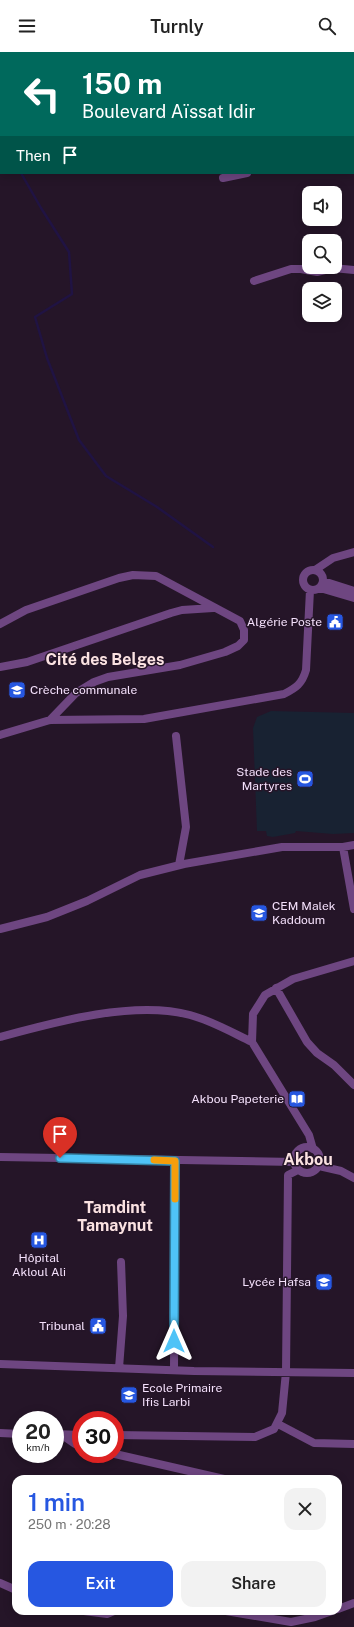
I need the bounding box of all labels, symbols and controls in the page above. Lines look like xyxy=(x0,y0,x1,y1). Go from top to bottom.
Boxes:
icon: menu xyxy=(16,15,38,37)
icon: search xyxy=(316,15,338,37)
text: Turnly xyxy=(150,16,204,37)
text: 150 m xyxy=(82,67,162,100)
icon: left xyxy=(16,68,68,120)
text: Boulevard Aïssat Idir xyxy=(82,101,256,122)
icon: arrive xyxy=(59,144,81,166)
text: Then xyxy=(16,147,51,164)
map controls xyxy=(302,186,342,322)
button: sound xyxy=(302,186,342,226)
button: search xyxy=(302,234,342,274)
button: layers xyxy=(302,282,342,322)
public building icon: Algérie Poste xyxy=(325,612,345,632)
place label: Algérie Poste xyxy=(247,615,322,629)
district label: Cité des Belges xyxy=(46,650,164,669)
school or university icon: Crèche communale xyxy=(7,680,27,700)
place label: Crèche communale xyxy=(30,683,137,697)
place label: Stade des Martyres xyxy=(236,765,292,793)
sports icon: Stade des Martyres xyxy=(295,769,315,789)
place label: CEM Malek Kaddoum xyxy=(272,899,336,927)
school or university icon: CEM Malek Kaddoum xyxy=(249,903,269,923)
library icon: Akbou Papeterie xyxy=(287,1089,307,1109)
place label: Akbou Papeterie xyxy=(191,1092,284,1106)
pin xyxy=(43,1117,77,1158)
icon: arrive xyxy=(49,1123,71,1145)
district label: Akbou xyxy=(283,1150,333,1169)
district label: Tamdint Tamaynut xyxy=(77,1198,153,1235)
hospital icon: Hôpital Akloul Ali xyxy=(29,1230,49,1250)
place label: Hôpital Akloul Ali xyxy=(12,1251,66,1279)
school or university icon: Lycée Hafsa xyxy=(314,1272,334,1292)
place label: Lycée Hafsa xyxy=(242,1275,311,1289)
public building icon: Tribunal xyxy=(88,1316,108,1336)
place label: Tribunal xyxy=(39,1319,85,1333)
position arrow xyxy=(153,1320,195,1362)
place label: Ecole Primaire Ifis Larbi xyxy=(142,1381,223,1409)
school or university icon: Ecole Primaire Ifis Larbi xyxy=(119,1385,139,1405)
speed limit sign: 30 xyxy=(72,1411,124,1463)
text: 20 xyxy=(25,1420,51,1444)
text: km/h xyxy=(26,1441,50,1453)
text: 1 min xyxy=(28,1488,85,1516)
button: close xyxy=(284,1488,326,1530)
text: 250 m · 20:28 xyxy=(28,1517,111,1532)
button: Exit xyxy=(28,1561,173,1607)
button: Share xyxy=(181,1561,326,1607)

